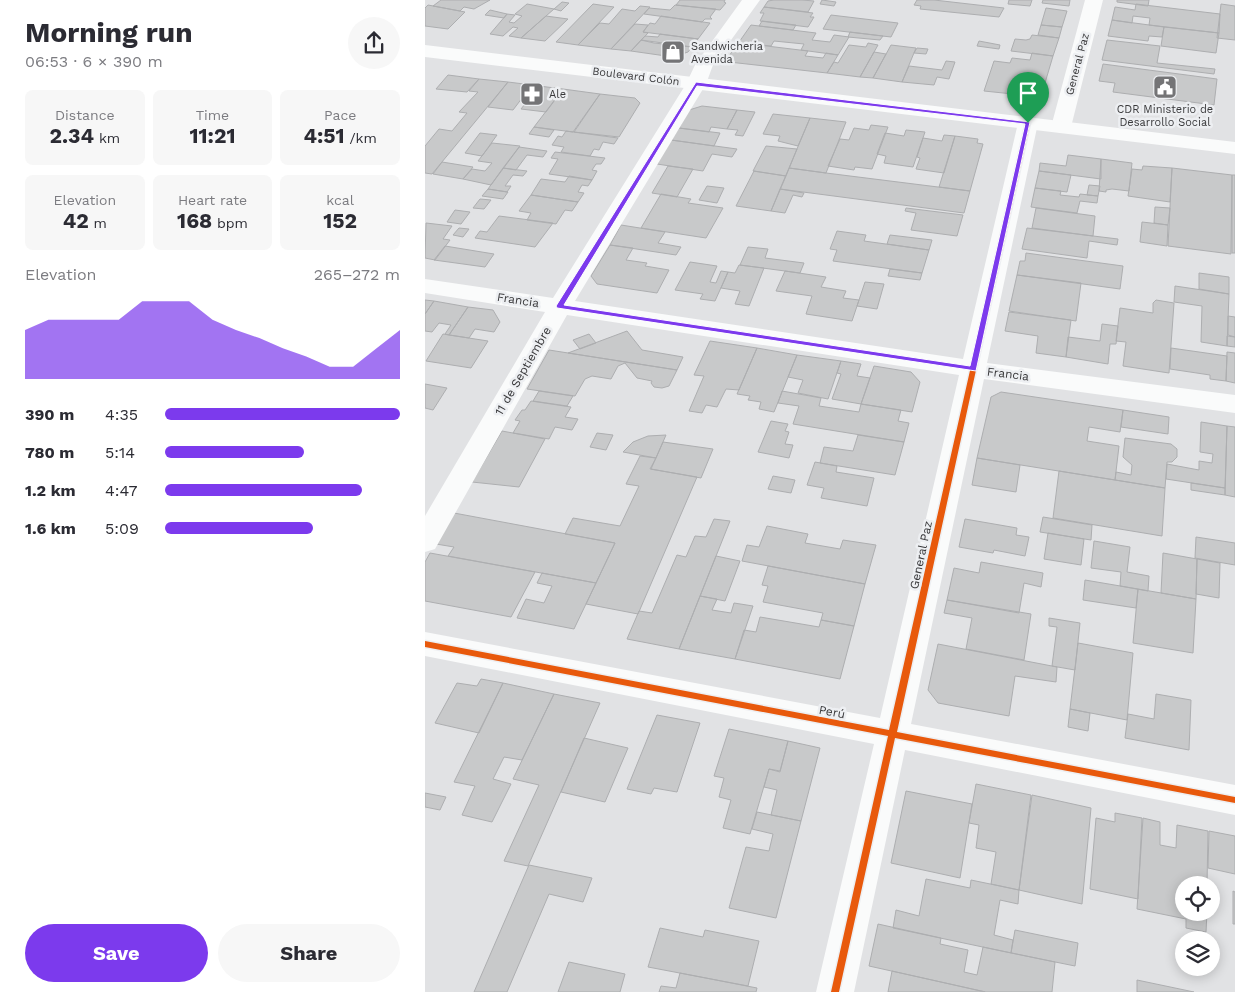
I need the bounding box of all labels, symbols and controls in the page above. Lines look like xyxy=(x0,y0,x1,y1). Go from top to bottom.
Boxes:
text: Morning run xyxy=(25,16,193,49)
button: share xyxy=(348,17,400,69)
street label: General Paz xyxy=(1063,32,1092,97)
shop icon: Sandwicheria Avenida xyxy=(660,39,686,65)
place label: Sandwicheria Avenida xyxy=(691,40,763,66)
text: 06:53 · 6 × 390 m xyxy=(25,52,163,71)
street label: Boulevard Colón xyxy=(592,65,680,88)
pin xyxy=(1007,72,1049,123)
public building icon: CDR Ministerio de Desarrollo Social xyxy=(1152,74,1178,100)
icon: arrive xyxy=(1014,79,1042,107)
pharmacy icon: Ale xyxy=(519,81,545,107)
place label: Ale xyxy=(549,88,566,101)
place label: CDR Ministerio de Desarrollo Social xyxy=(1117,103,1213,129)
text: Distance xyxy=(55,107,115,123)
text: Time xyxy=(196,107,229,123)
text: Pace xyxy=(324,107,356,123)
text: 2.34 xyxy=(49,123,94,148)
text: 11:21 xyxy=(189,123,236,148)
text: 4:51 xyxy=(303,123,345,148)
text: km xyxy=(94,130,120,146)
text: /km xyxy=(345,130,377,146)
text: Elevation xyxy=(54,192,116,208)
text: Heart rate xyxy=(178,192,247,208)
text: kcal xyxy=(326,192,354,208)
text: 42 xyxy=(63,208,89,233)
text: 168 xyxy=(177,208,212,233)
text: 152 xyxy=(323,208,357,233)
text: m xyxy=(89,215,107,231)
text: bpm xyxy=(212,215,248,231)
text: Elevation xyxy=(25,265,96,284)
text: 265–272 m xyxy=(314,265,400,284)
street label: Francia xyxy=(496,290,540,310)
street label: 11 de Septiembre xyxy=(492,324,554,418)
street label: Francia xyxy=(986,364,1030,384)
text: 390 m xyxy=(25,405,74,424)
text: 4:35 xyxy=(105,405,138,424)
text: 780 m xyxy=(25,443,74,462)
text: 5:14 xyxy=(105,443,135,462)
text: 1.2 km xyxy=(25,481,76,500)
text: 4:47 xyxy=(105,481,137,500)
text: 1.6 km xyxy=(25,519,76,538)
text: 5:09 xyxy=(105,519,139,538)
street label: General Paz xyxy=(907,520,935,590)
street label: Perú xyxy=(818,703,846,721)
map controls xyxy=(1175,876,1220,976)
button: locate xyxy=(1175,876,1220,921)
button: Save xyxy=(25,924,208,982)
button: Share xyxy=(218,924,400,982)
button: layers xyxy=(1175,931,1220,976)

